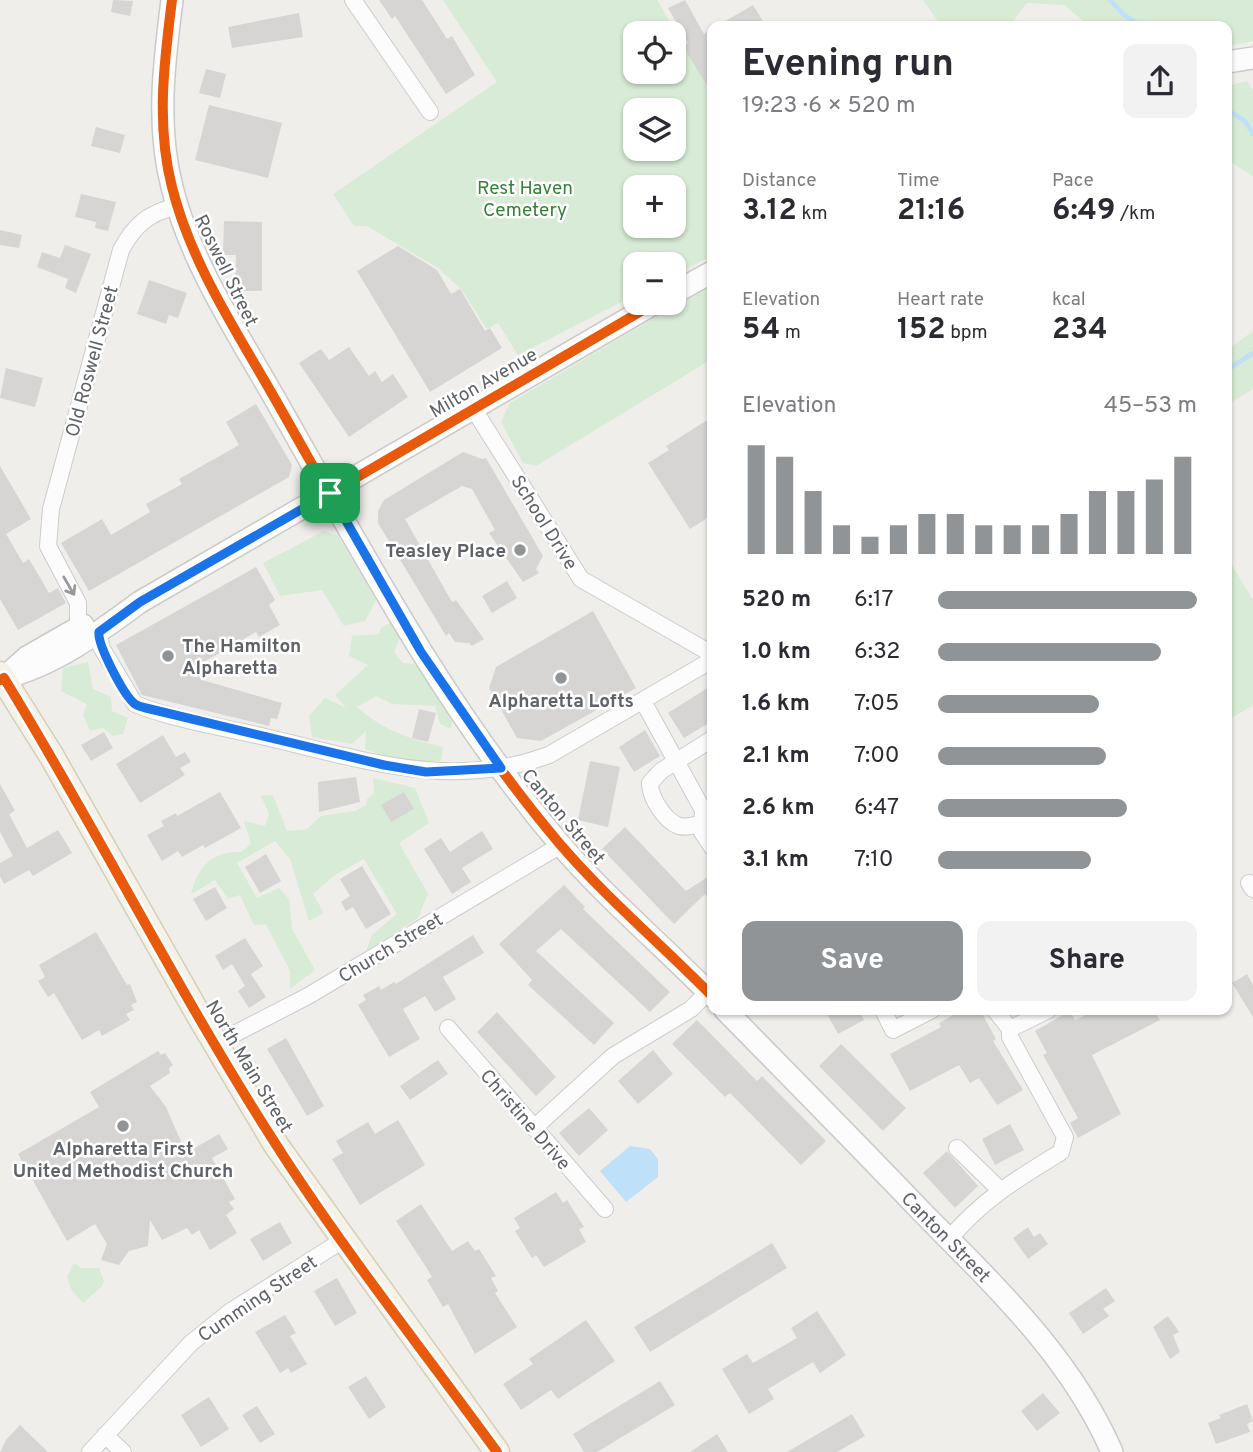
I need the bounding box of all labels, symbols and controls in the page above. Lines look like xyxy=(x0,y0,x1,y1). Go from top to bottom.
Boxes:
map controls xyxy=(623,21,686,315)
button: locate xyxy=(623,21,686,84)
text: Evening run xyxy=(742,41,954,90)
button: share xyxy=(1123,44,1197,118)
text: 19:23 · 6 × 520 m xyxy=(742,92,916,121)
button: layers xyxy=(623,98,686,161)
text: Distance xyxy=(742,169,817,193)
text: Time xyxy=(897,169,940,193)
text: Pace xyxy=(1052,169,1094,193)
button: + xyxy=(623,175,686,238)
park label: Rest Haven Cemetery xyxy=(477,177,573,223)
text: 3.12 xyxy=(742,193,797,230)
text: 21:16 xyxy=(897,193,965,230)
text: 6:49 xyxy=(1052,193,1115,230)
text: km xyxy=(797,202,828,226)
text: /km xyxy=(1115,202,1155,226)
street label: Roswell Street xyxy=(188,211,263,331)
button: − xyxy=(623,252,686,315)
street label: Old Roswell Street xyxy=(61,283,125,440)
text: Elevation xyxy=(742,288,820,312)
text: Heart rate xyxy=(897,288,984,312)
text: kcal xyxy=(1052,288,1086,312)
text: 54 xyxy=(742,312,780,349)
text: 152 xyxy=(897,312,946,349)
text: 234 xyxy=(1052,312,1108,349)
text: m xyxy=(780,321,801,345)
text: bpm xyxy=(946,321,987,345)
street label: Milton Avenue xyxy=(426,343,542,424)
text: Elevation xyxy=(742,392,837,421)
text: 45–53 m xyxy=(1104,392,1197,421)
pin xyxy=(300,463,360,523)
street label: School Drive xyxy=(505,471,582,575)
icon: arrive xyxy=(311,474,349,512)
place label: Teasley Place xyxy=(385,540,506,564)
marker: Teasley Place xyxy=(512,542,528,558)
one-way arrow xyxy=(62,575,76,595)
text: 520 m xyxy=(742,586,811,615)
text: 6:17 xyxy=(854,586,893,615)
place label: The Hamilton Alpharetta xyxy=(182,635,301,681)
text: 1.0 km xyxy=(742,638,811,667)
text: 6:32 xyxy=(854,638,900,667)
marker: The Hamilton Alpharetta xyxy=(160,648,176,664)
marker: Alpharetta Lofts xyxy=(553,670,569,686)
place label: Alpharetta Lofts xyxy=(488,690,634,714)
text: 1.6 km xyxy=(742,690,810,719)
text: 7:05 xyxy=(854,690,899,719)
text: 2.1 km xyxy=(742,742,810,771)
text: 7:00 xyxy=(854,742,900,771)
street label: Canton Street xyxy=(515,764,610,870)
text: 2.6 km xyxy=(742,794,815,823)
text: 6:47 xyxy=(854,794,899,823)
text: 3.1 km xyxy=(742,846,809,875)
text: 7:10 xyxy=(854,846,894,875)
street label: Church Street xyxy=(334,908,448,989)
button: Save xyxy=(742,921,963,1001)
button: Share xyxy=(977,921,1197,1001)
street label: North Main Street xyxy=(199,996,297,1138)
street label: Christine Drive xyxy=(474,1065,575,1176)
marker: Alpharetta First United Methodist Church xyxy=(115,1118,131,1134)
place label: Alpharetta First United Methodist Church xyxy=(13,1138,233,1184)
street label: Canton Street xyxy=(895,1188,995,1289)
street label: Cumming Street xyxy=(194,1251,322,1348)

